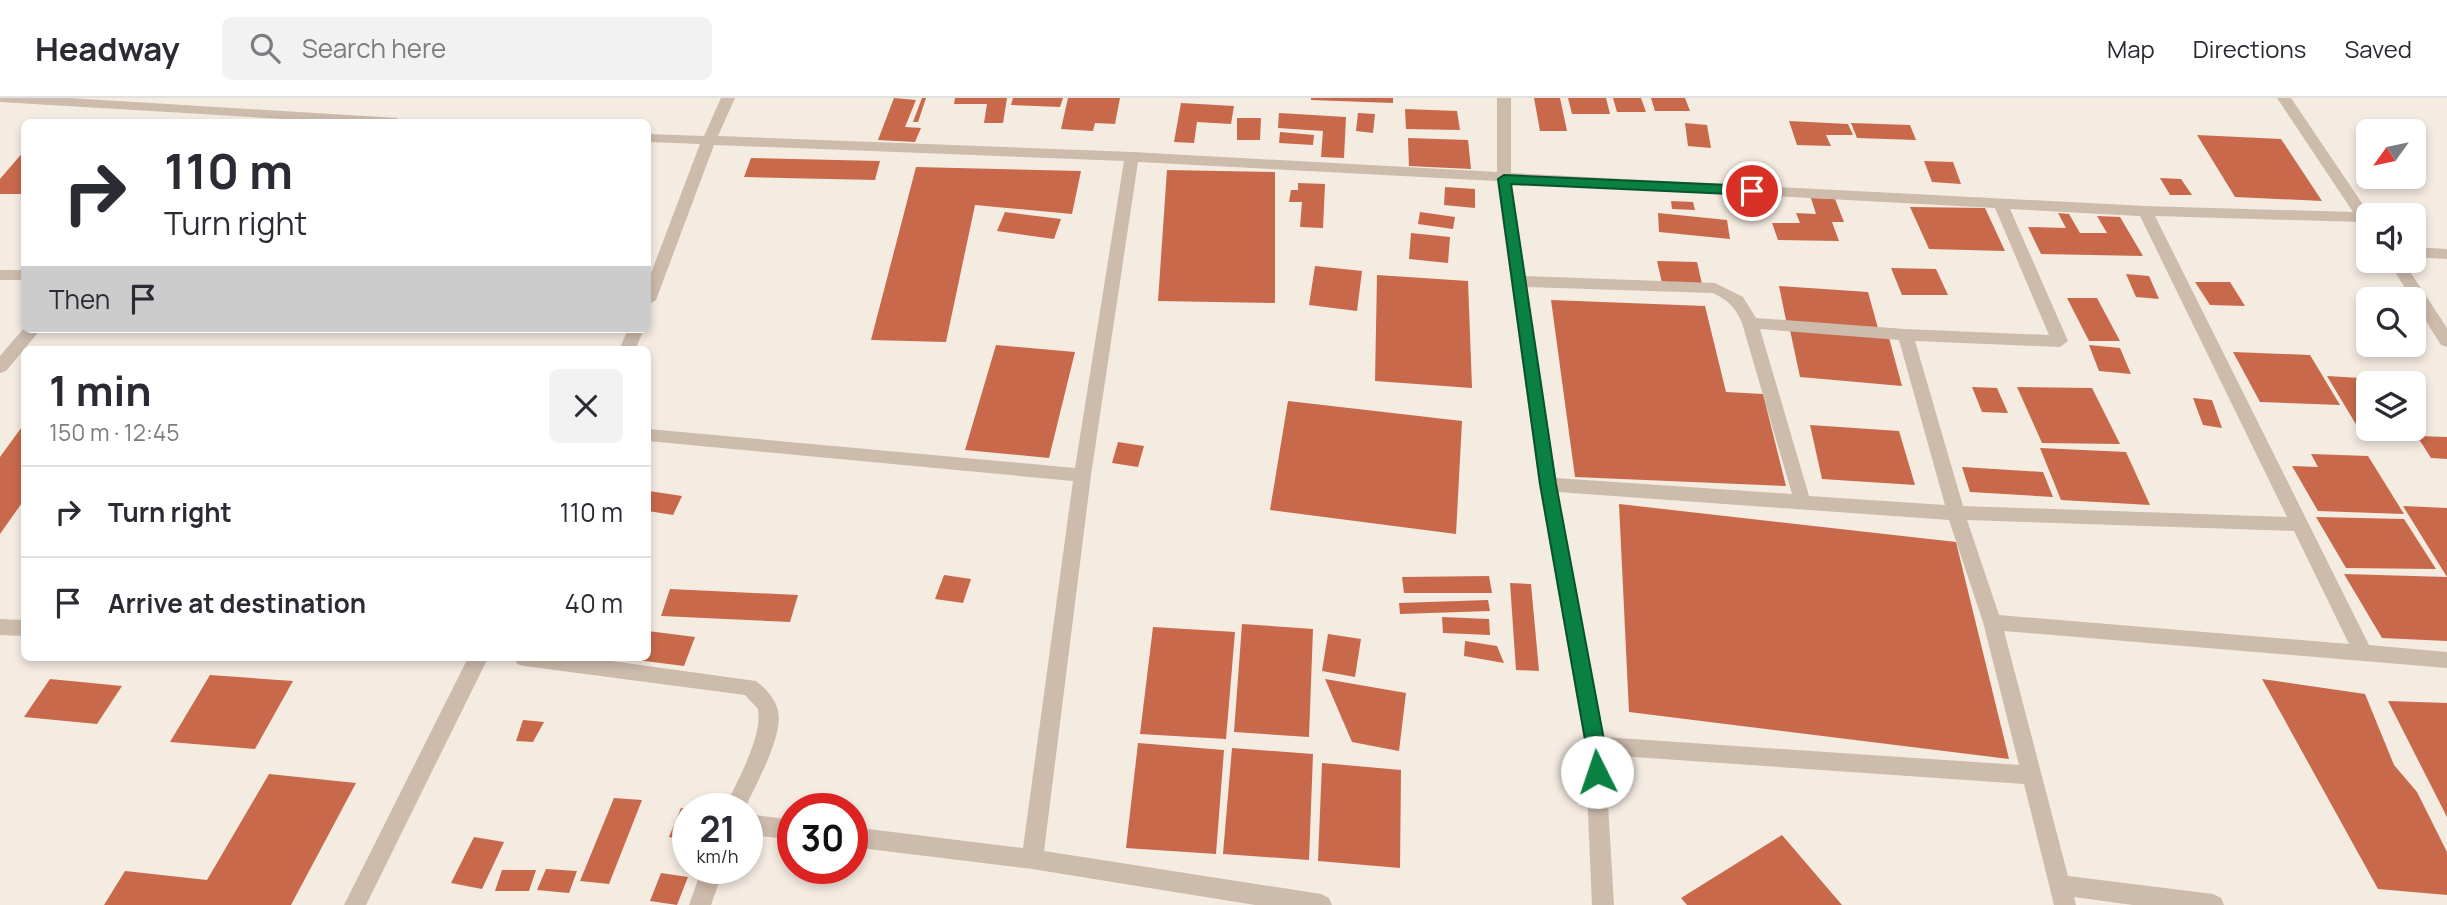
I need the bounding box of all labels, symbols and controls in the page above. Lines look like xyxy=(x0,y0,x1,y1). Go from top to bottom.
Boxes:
search box xyxy=(222,17,712,80)
text: Headway xyxy=(35,26,180,71)
icon: search xyxy=(246,29,284,67)
text: Search here xyxy=(302,30,446,66)
text: Map xyxy=(2107,32,2155,65)
text: Directions xyxy=(2193,32,2306,65)
text: Saved xyxy=(2344,32,2412,65)
north arrow xyxy=(2356,119,2426,189)
map controls xyxy=(2356,119,2426,441)
text: 110 m xyxy=(164,137,293,204)
icon: right xyxy=(49,147,140,238)
pin xyxy=(1722,161,1782,221)
icon: arrive xyxy=(1733,172,1771,210)
text: Turn right xyxy=(164,201,307,245)
button: sound xyxy=(2356,203,2426,273)
icon: arrive xyxy=(124,280,162,318)
text: Then xyxy=(49,281,110,317)
button: search xyxy=(2356,287,2426,357)
text: 1 min xyxy=(49,361,152,419)
button: close xyxy=(549,369,623,443)
button: layers xyxy=(2356,371,2426,441)
text: 150 m · 12:45 xyxy=(49,416,180,448)
icon: right xyxy=(49,493,87,531)
text: Turn right xyxy=(108,494,232,530)
text: 110 m xyxy=(560,494,623,530)
icon: arrive xyxy=(49,584,87,622)
text: Arrive at destination xyxy=(108,585,366,621)
text: 40 m xyxy=(565,585,623,621)
position arrow xyxy=(1560,735,1634,809)
speed limit sign: 30 xyxy=(777,793,868,884)
text: 21 xyxy=(699,805,736,853)
text: km/h xyxy=(697,844,738,868)

